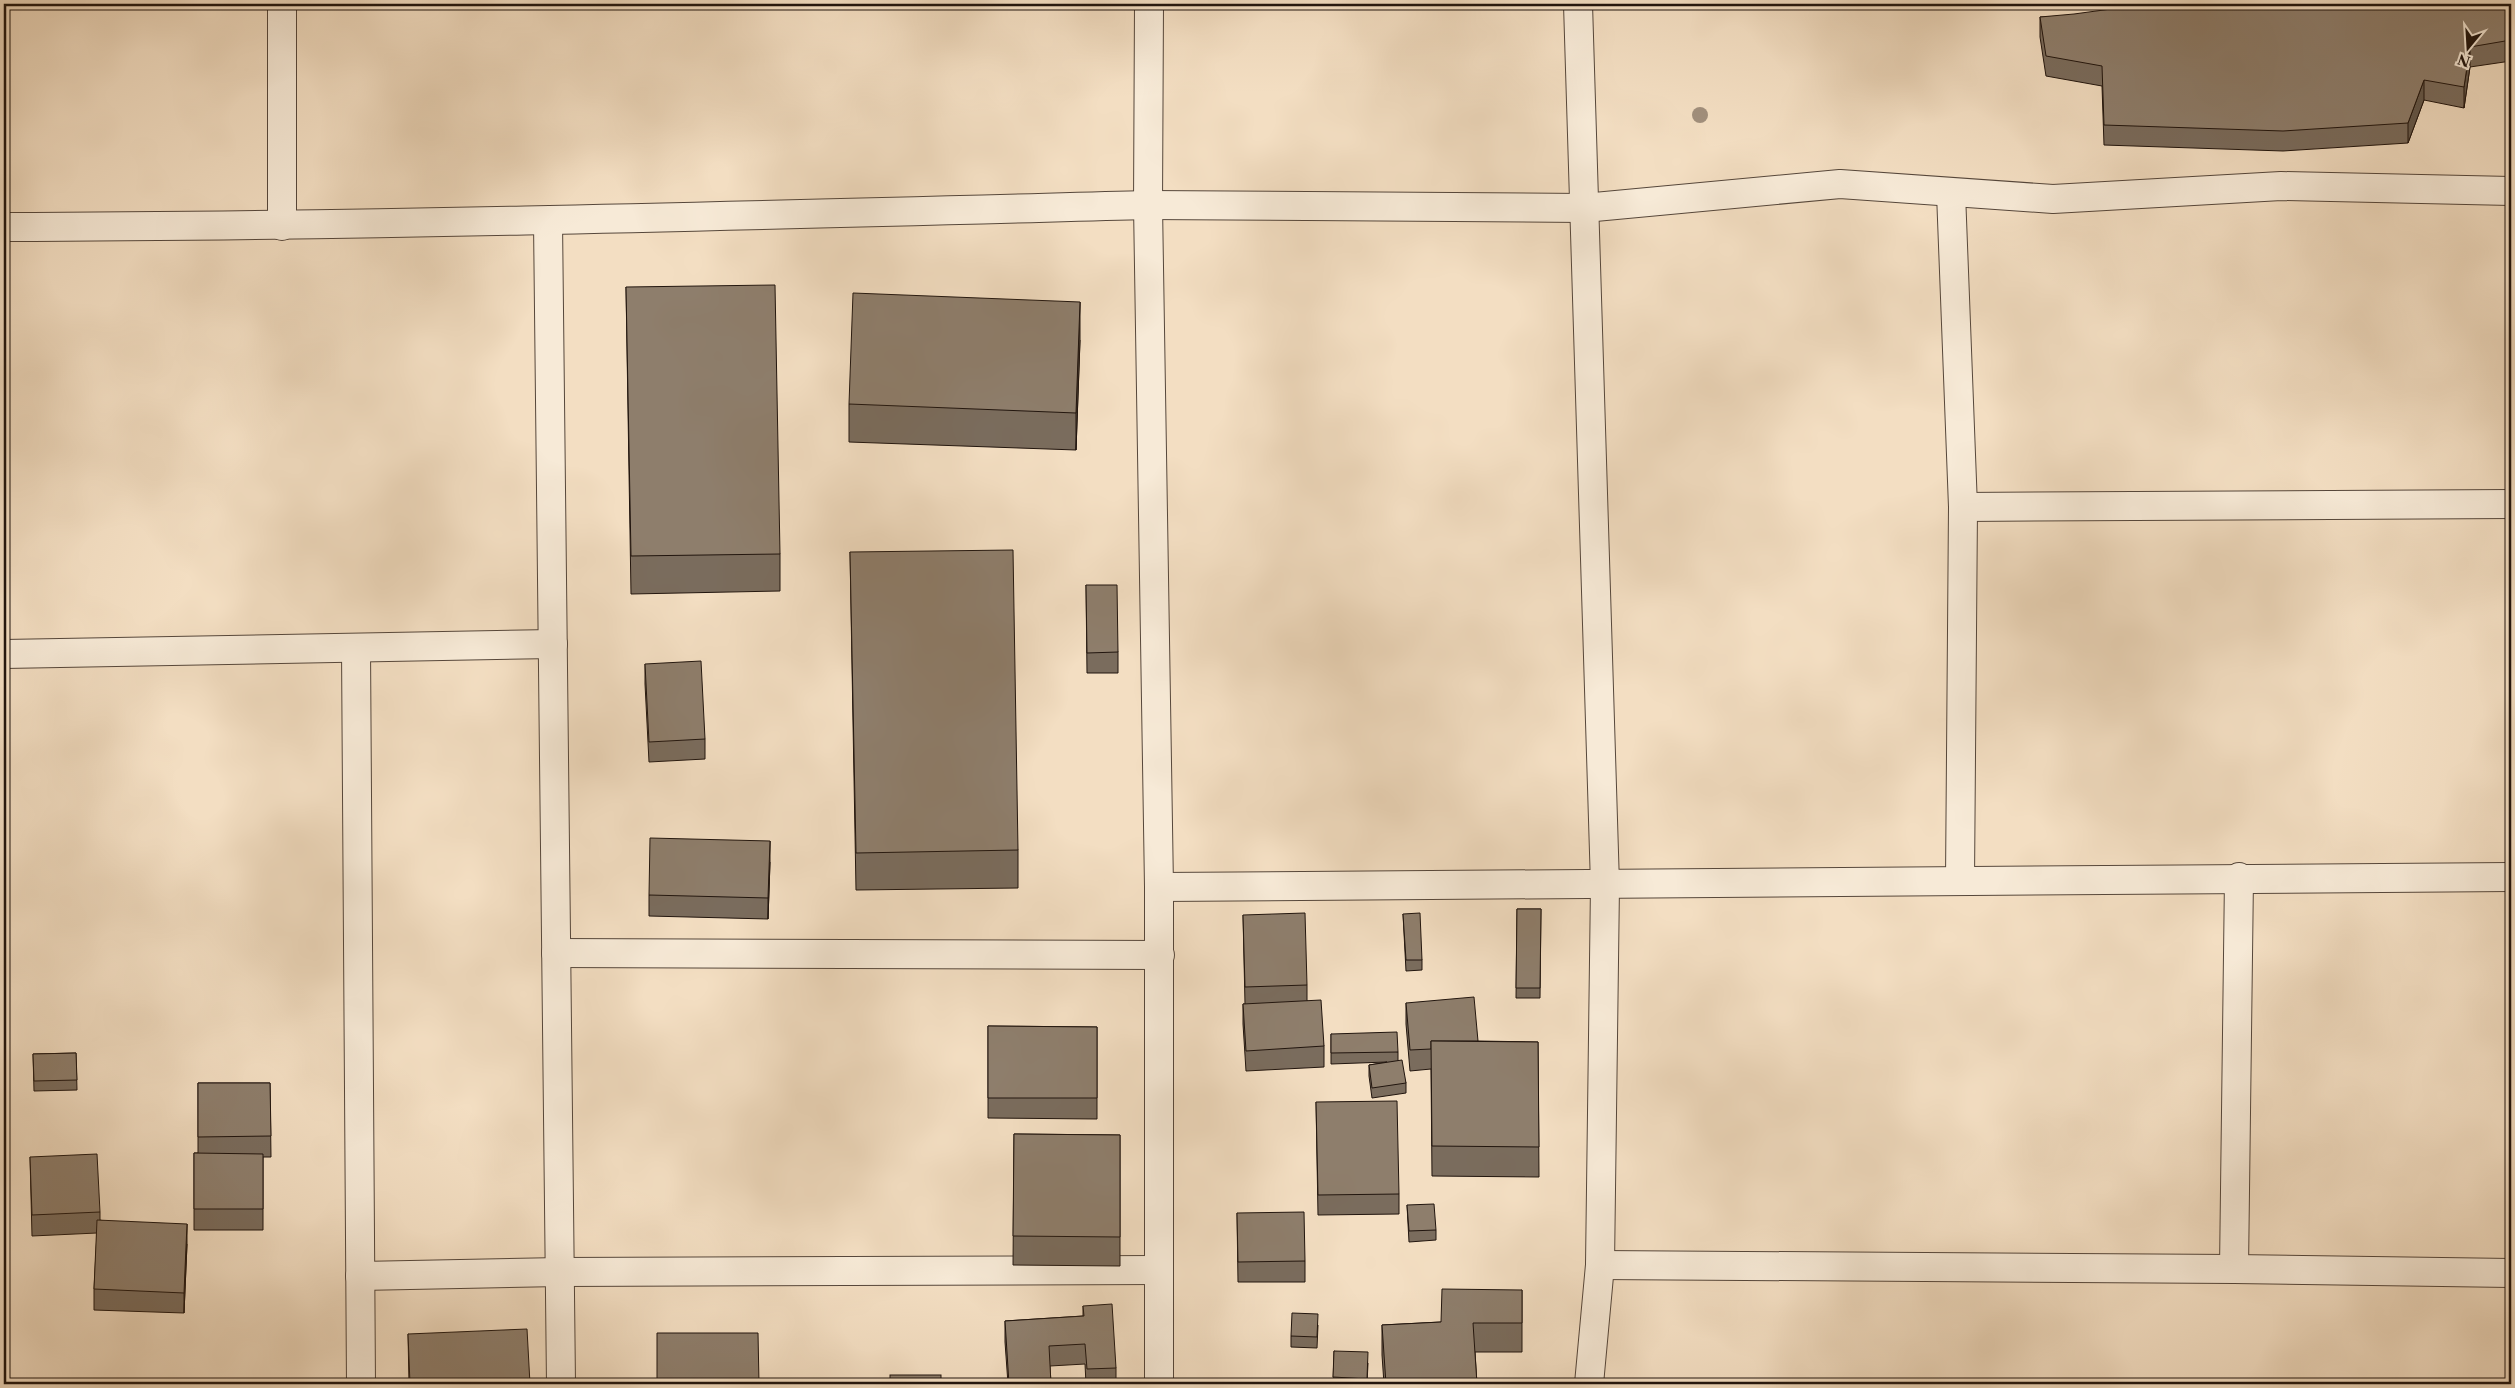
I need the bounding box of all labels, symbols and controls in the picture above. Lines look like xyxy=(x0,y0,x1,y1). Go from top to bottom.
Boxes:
north arrow xyxy=(2442,22,2492,72)
text: N xyxy=(2455,50,2473,71)

